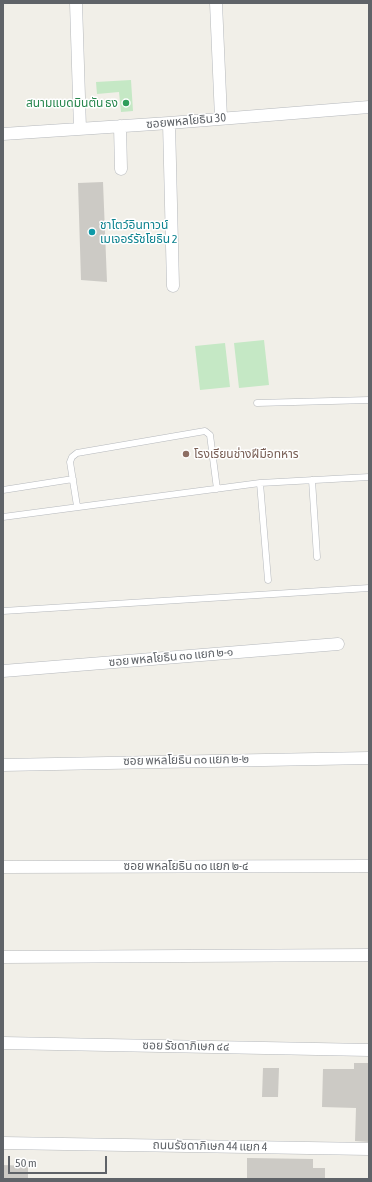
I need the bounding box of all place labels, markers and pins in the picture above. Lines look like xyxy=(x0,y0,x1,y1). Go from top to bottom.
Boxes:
place label: สนามแบดมินตัน ธง xyxy=(26,96,118,110)
marker: สนามแบดมินตัน ธง xyxy=(121,98,131,108)
place label: ชาโตว์อินทาวน์ เมเจอร์รัชโยธิน 2 xyxy=(100,218,177,246)
marker: ชาโตว์อินทาวน์ เมเจอร์รัชโยธิน 2 xyxy=(87,227,97,237)
place label: โรงเรียนช่างฝีมือทหาร xyxy=(194,447,299,461)
marker: โรงเรียนช่างฝีมือทหาร xyxy=(181,449,191,459)

